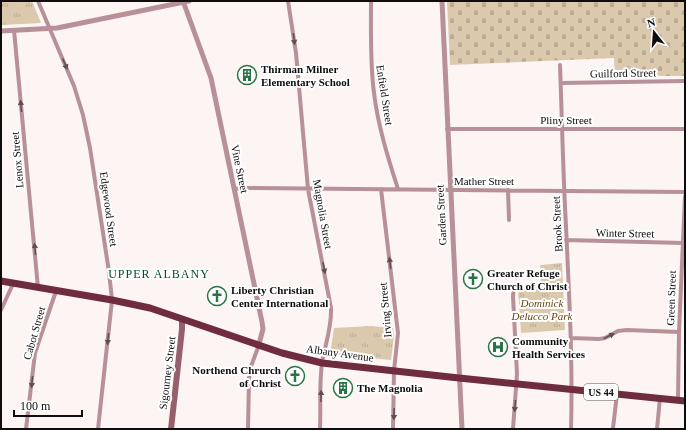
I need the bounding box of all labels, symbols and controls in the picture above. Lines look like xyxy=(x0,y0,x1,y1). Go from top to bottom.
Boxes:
north arrow xyxy=(634,12,674,52)
text: N xyxy=(646,16,657,29)
one-way arrow xyxy=(291,33,297,46)
one-way arrow xyxy=(62,59,68,70)
place label: Thirman Milner Elementary School xyxy=(261,63,350,88)
building icon: Thirman Milner Elementary School xyxy=(236,64,258,86)
street label: Enfield Street xyxy=(374,64,396,126)
street label: Guilford Street xyxy=(590,66,656,80)
one-way arrow xyxy=(18,100,25,112)
street label: Pliny Street xyxy=(540,114,592,126)
street label: Lenox Street xyxy=(9,131,25,189)
street label: Vine Street xyxy=(229,144,251,194)
street label: Edgewood Street xyxy=(98,171,120,247)
street label: Mather Street xyxy=(454,175,514,187)
street label: Magnolia Street xyxy=(311,178,335,250)
street label: Garden Street xyxy=(433,184,449,246)
street label: Brook Street xyxy=(550,196,564,252)
street label: Winter Street xyxy=(596,226,654,240)
one-way arrow xyxy=(31,243,38,255)
one-way arrow xyxy=(387,257,393,269)
one-way arrow xyxy=(321,262,327,274)
district label: UPPER ALBANY xyxy=(108,267,210,281)
place label: Greater Refuge Church of Christ xyxy=(487,267,568,292)
church icon: Greater Refuge Church of Christ xyxy=(462,268,484,290)
street label: Green Street xyxy=(664,270,678,326)
street label: Irving Street xyxy=(377,282,393,338)
place label: Liberty Christian Center International xyxy=(231,284,328,309)
church icon: Liberty Christian Center International xyxy=(206,285,228,307)
park label: Dominick Delucco Park xyxy=(511,297,574,322)
street label: Cabot Street xyxy=(21,305,47,361)
one-way arrow xyxy=(105,333,111,345)
one-way arrow xyxy=(604,333,615,339)
place label: Community Health Services xyxy=(512,335,586,360)
street label: Sigourney Street xyxy=(157,336,177,410)
hospital icon: Community Health Services xyxy=(487,336,509,358)
street label: Albany Avenue xyxy=(306,342,375,364)
place label: Northend Chrurch of Christ xyxy=(192,364,281,389)
church icon: Northend Chrurch of Christ xyxy=(284,365,306,387)
one-way arrow xyxy=(28,376,35,388)
building icon: The Magnolia xyxy=(332,377,354,399)
place label: The Magnolia xyxy=(357,382,423,394)
road number: US 44 xyxy=(584,384,618,400)
one-way arrow xyxy=(318,389,324,402)
scale bar xyxy=(14,392,82,418)
text: 100 m xyxy=(20,399,51,413)
one-way arrow xyxy=(511,400,518,412)
one-way arrow xyxy=(390,408,397,420)

